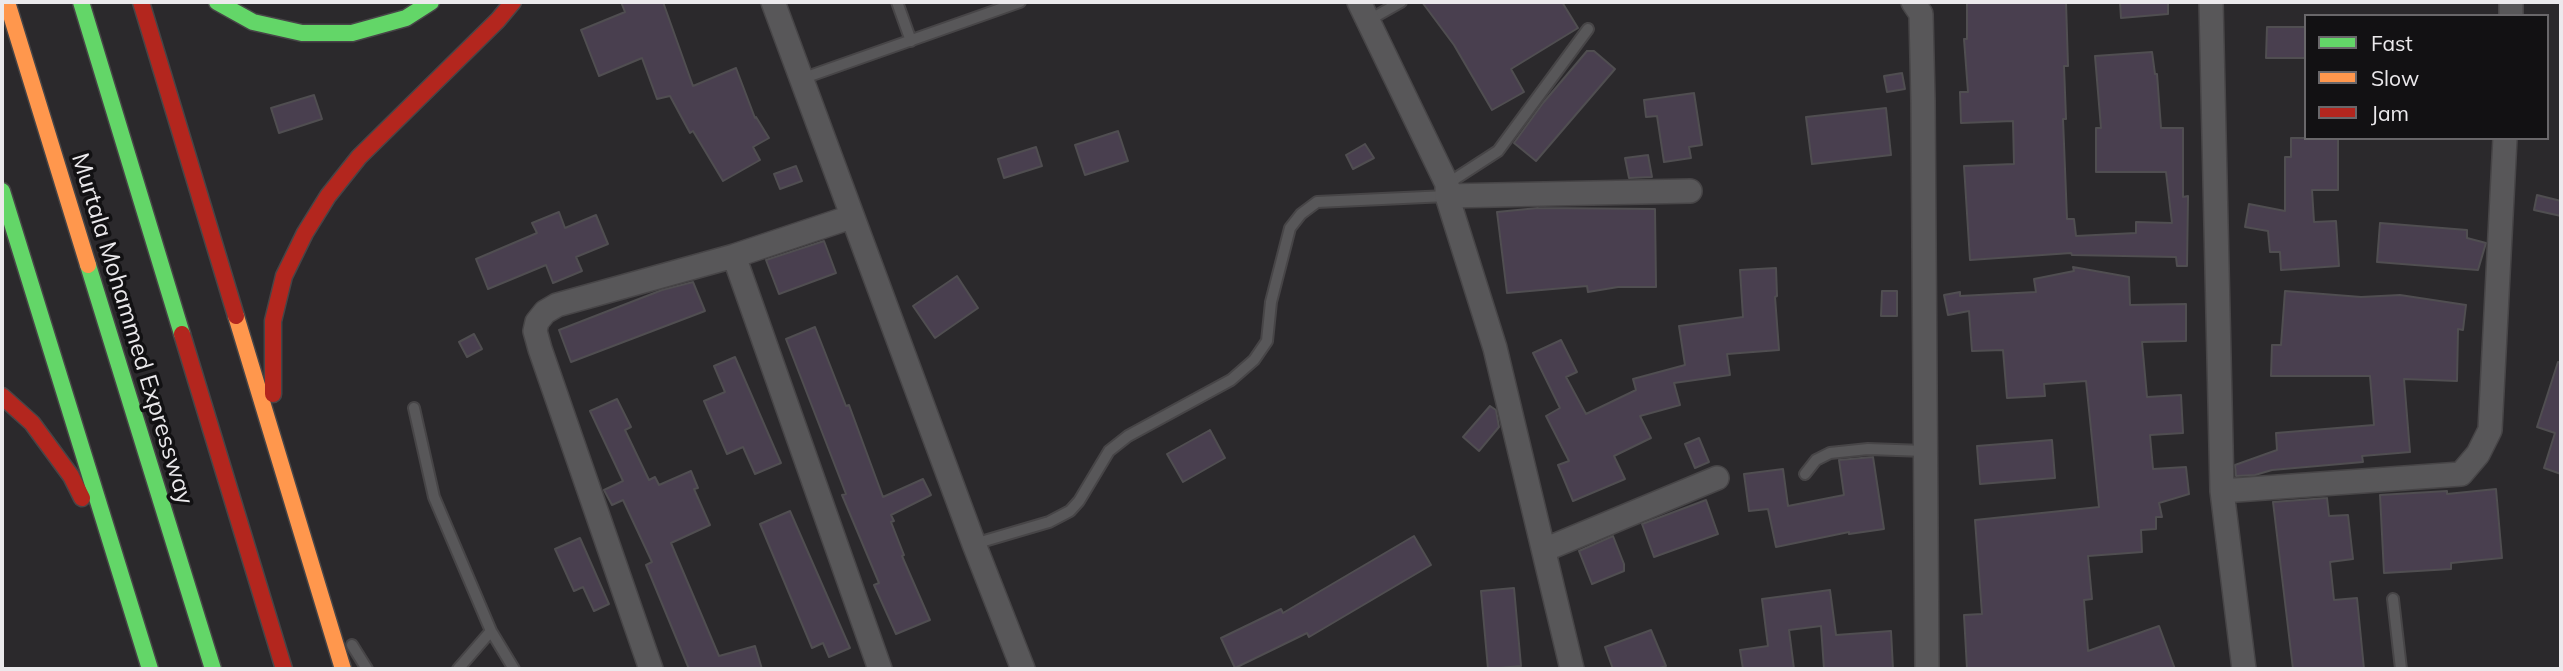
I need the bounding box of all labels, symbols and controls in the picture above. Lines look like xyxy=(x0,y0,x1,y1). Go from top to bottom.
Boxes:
legend xyxy=(2304,14,2549,140)
text: Fast xyxy=(2371,30,2413,56)
text: Slow xyxy=(2371,65,2419,91)
text: Jam xyxy=(2371,100,2409,126)
street label: Murtala Mohammed Expressway xyxy=(65,150,199,508)

